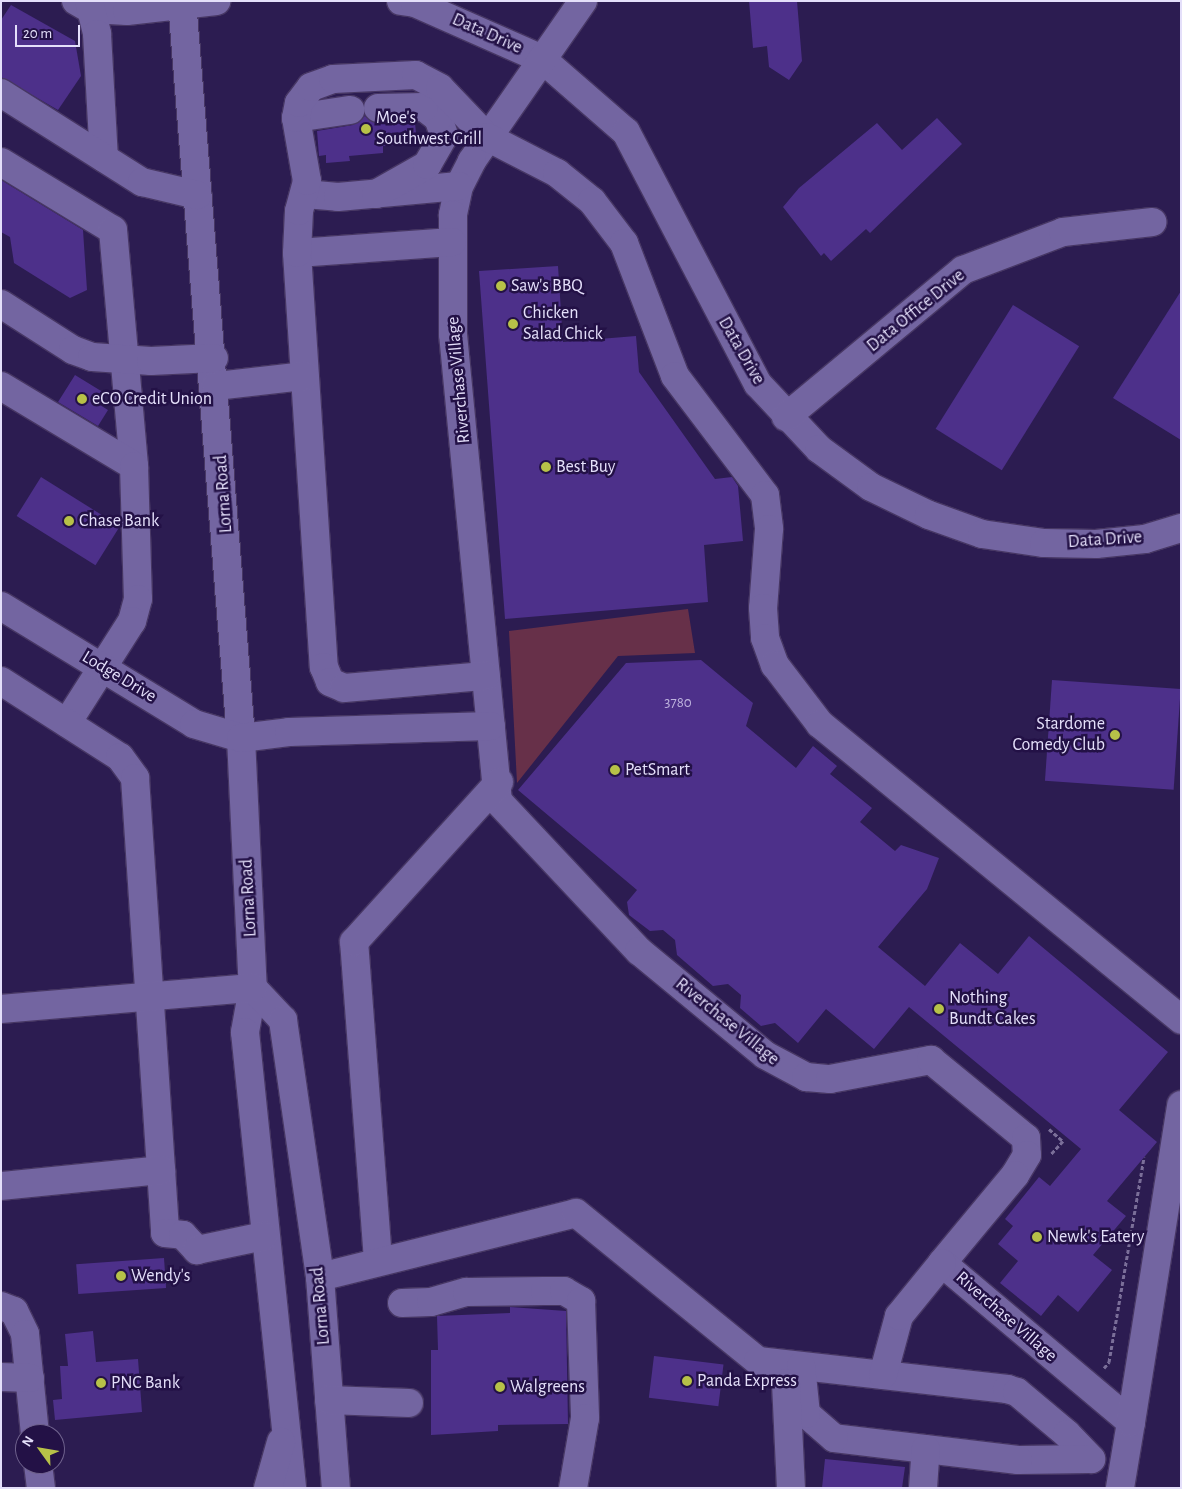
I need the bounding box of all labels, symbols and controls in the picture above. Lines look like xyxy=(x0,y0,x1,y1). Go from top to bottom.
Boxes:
street label: Data Drive xyxy=(449,9,525,59)
scale bar xyxy=(18,15,82,47)
text: 20 m xyxy=(23,26,52,41)
place label: Moe's Southwest Grill xyxy=(376,108,482,150)
marker: Moe's Southwest Grill xyxy=(360,123,372,135)
street label: Data Office Drive xyxy=(863,265,969,357)
place label: Saw's BBQ xyxy=(511,275,583,297)
marker: Saw's BBQ xyxy=(495,280,507,292)
place label: Chicken Salad Chick xyxy=(523,303,603,346)
street label: Data Drive xyxy=(713,313,769,389)
street label: Riverchase Village xyxy=(443,316,475,444)
marker: Chicken Salad Chick xyxy=(507,318,519,330)
place label: eCO Credit Union xyxy=(92,388,212,410)
marker: eCO Credit Union xyxy=(76,393,88,405)
street label: Lorna Road xyxy=(211,454,237,534)
place label: Best Buy xyxy=(556,456,615,478)
marker: Best Buy xyxy=(540,461,552,473)
place label: Chase Bank xyxy=(79,510,159,532)
marker: Chase Bank xyxy=(63,515,75,527)
street label: Data Drive xyxy=(1067,527,1143,553)
street label: Lodge Drive xyxy=(78,646,160,708)
house number: 3780 xyxy=(664,694,692,712)
place label: Stardome Comedy Club xyxy=(1012,714,1105,756)
marker: Stardome Comedy Club xyxy=(1109,729,1121,741)
place label: PetSmart xyxy=(625,759,690,781)
marker: PetSmart xyxy=(609,764,621,776)
street label: Lorna Road xyxy=(236,858,262,938)
street label: Riverchase Village xyxy=(671,974,783,1070)
place label: Nothing Bundt Cakes xyxy=(949,988,1036,1030)
marker: Nothing Bundt Cakes xyxy=(933,1003,945,1015)
place label: Newk's Eatery xyxy=(1047,1226,1144,1248)
marker: Newk's Eatery xyxy=(1031,1231,1043,1243)
place label: Wendy's xyxy=(131,1265,191,1287)
street label: Lorna Road xyxy=(307,1266,335,1346)
street label: Riverchase Village xyxy=(951,1267,1061,1367)
marker: Wendy's xyxy=(115,1270,127,1282)
place label: Panda Express xyxy=(697,1370,797,1392)
place label: PNC Bank xyxy=(111,1372,180,1394)
marker: Panda Express xyxy=(681,1375,693,1387)
place label: Walgreens xyxy=(510,1376,585,1398)
marker: PNC Bank xyxy=(95,1377,107,1389)
marker: Walgreens xyxy=(494,1381,506,1393)
north arrow xyxy=(15,1424,65,1474)
text: N xyxy=(20,1434,37,1449)

